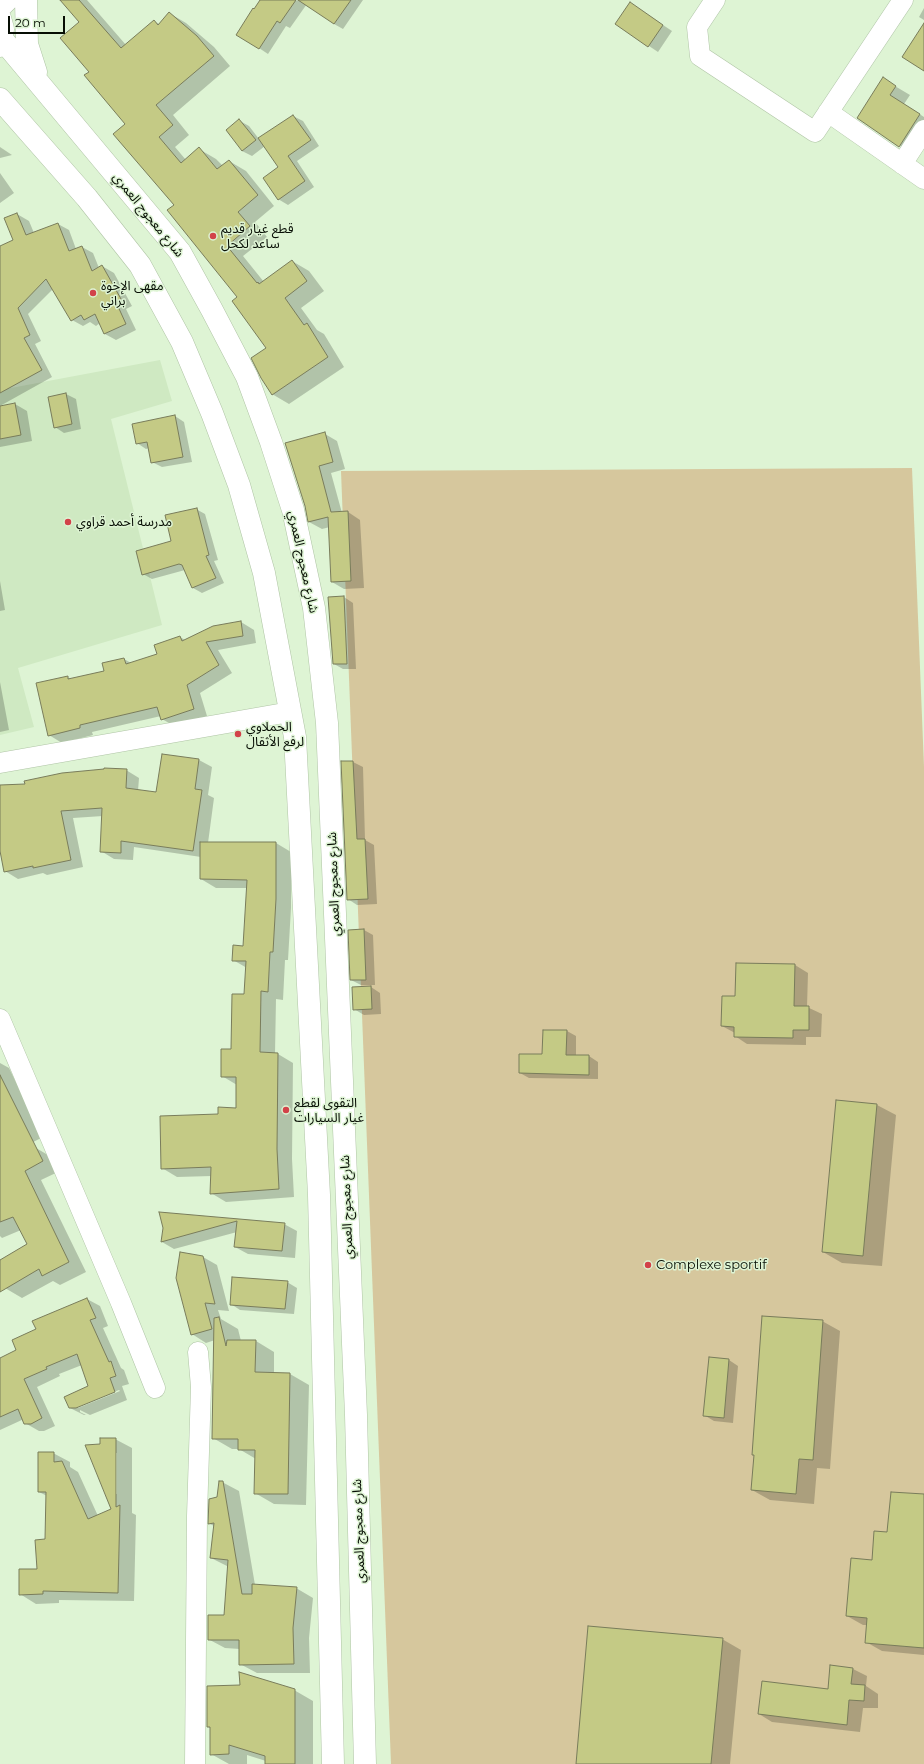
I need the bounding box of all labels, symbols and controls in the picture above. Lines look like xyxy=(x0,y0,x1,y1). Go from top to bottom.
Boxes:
scale bar xyxy=(10,8,67,34)
text: 20 m xyxy=(15,15,46,30)
street label: شارع معجوج العمري xyxy=(109,170,187,260)
place label: قطع غيار قديم ساعد لكحل xyxy=(221,221,294,252)
marker: قطع غيار قديم ساعد لكحل xyxy=(208,231,218,241)
place label: مقهى الإخوة براني xyxy=(101,278,164,309)
marker: مقهى الإخوة براني xyxy=(88,288,98,298)
street label: شارع معجوج العمري xyxy=(285,509,321,615)
place label: مدرسة أحمد قراوي xyxy=(76,514,172,530)
marker: مدرسة أحمد قراوي xyxy=(63,517,73,527)
place label: الحملاوي لرفع الأثقال xyxy=(246,719,304,750)
marker: الحملاوي لرفع الأثقال xyxy=(233,729,243,739)
street label: شارع معجوج العمري xyxy=(324,832,344,936)
place label: التقوى لقطع غيار السيارات xyxy=(294,1095,364,1126)
marker: التقوى لقطع غيار السيارات xyxy=(281,1105,291,1115)
street label: شارع معجوج العمري xyxy=(337,1155,357,1259)
place label: Complexe sportif xyxy=(656,1257,767,1273)
marker: Complexe sportif xyxy=(643,1260,653,1270)
street label: شارع معجوج العمري xyxy=(349,1479,369,1583)

